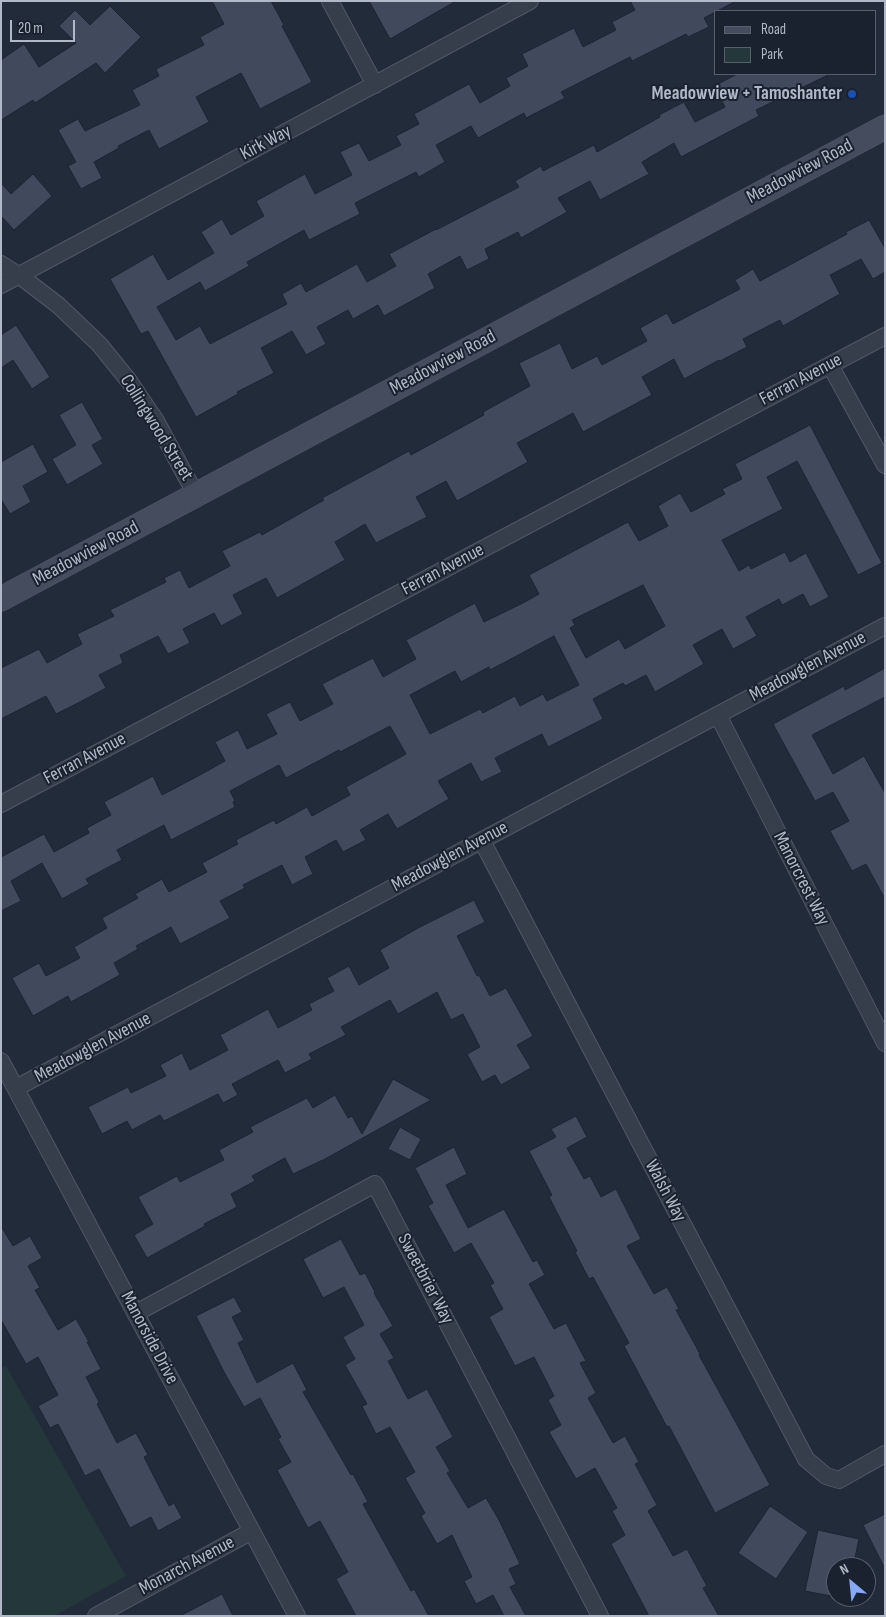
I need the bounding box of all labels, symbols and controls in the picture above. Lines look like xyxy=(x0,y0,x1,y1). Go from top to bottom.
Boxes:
scale bar xyxy=(12,10,78,42)
legend xyxy=(714,10,876,75)
text: 20 m xyxy=(18,19,43,38)
text: Road xyxy=(761,20,786,39)
text: Park xyxy=(761,45,783,64)
place label: Meadowview + Tamoshanter xyxy=(652,83,842,105)
marker: Meadowview + Tamoshanter xyxy=(846,88,858,100)
street label: Kirk Way xyxy=(237,120,295,166)
street label: Meadowview Road xyxy=(743,135,857,209)
street label: Meadowview Road xyxy=(386,326,500,400)
street label: Ferran Avenue xyxy=(756,349,846,411)
street label: Collingwood Street xyxy=(114,371,198,485)
street label: Meadowview Road xyxy=(29,517,143,591)
street label: Ferran Avenue xyxy=(398,539,488,601)
street label: Meadowglen Avenue xyxy=(746,627,870,707)
street label: Ferran Avenue xyxy=(40,728,130,790)
street label: Meadowglen Avenue xyxy=(388,817,512,897)
street label: Manorcrest Way xyxy=(768,828,834,930)
street label: Meadowglen Avenue xyxy=(31,1008,155,1088)
street label: Walsh Way xyxy=(639,1156,691,1226)
street label: Sweetbrier Way xyxy=(392,1230,458,1328)
street label: Manorside Drive xyxy=(115,1288,183,1388)
street label: Monarch Avenue xyxy=(135,1531,239,1601)
north arrow xyxy=(826,1557,876,1607)
text: N xyxy=(837,1560,851,1578)

